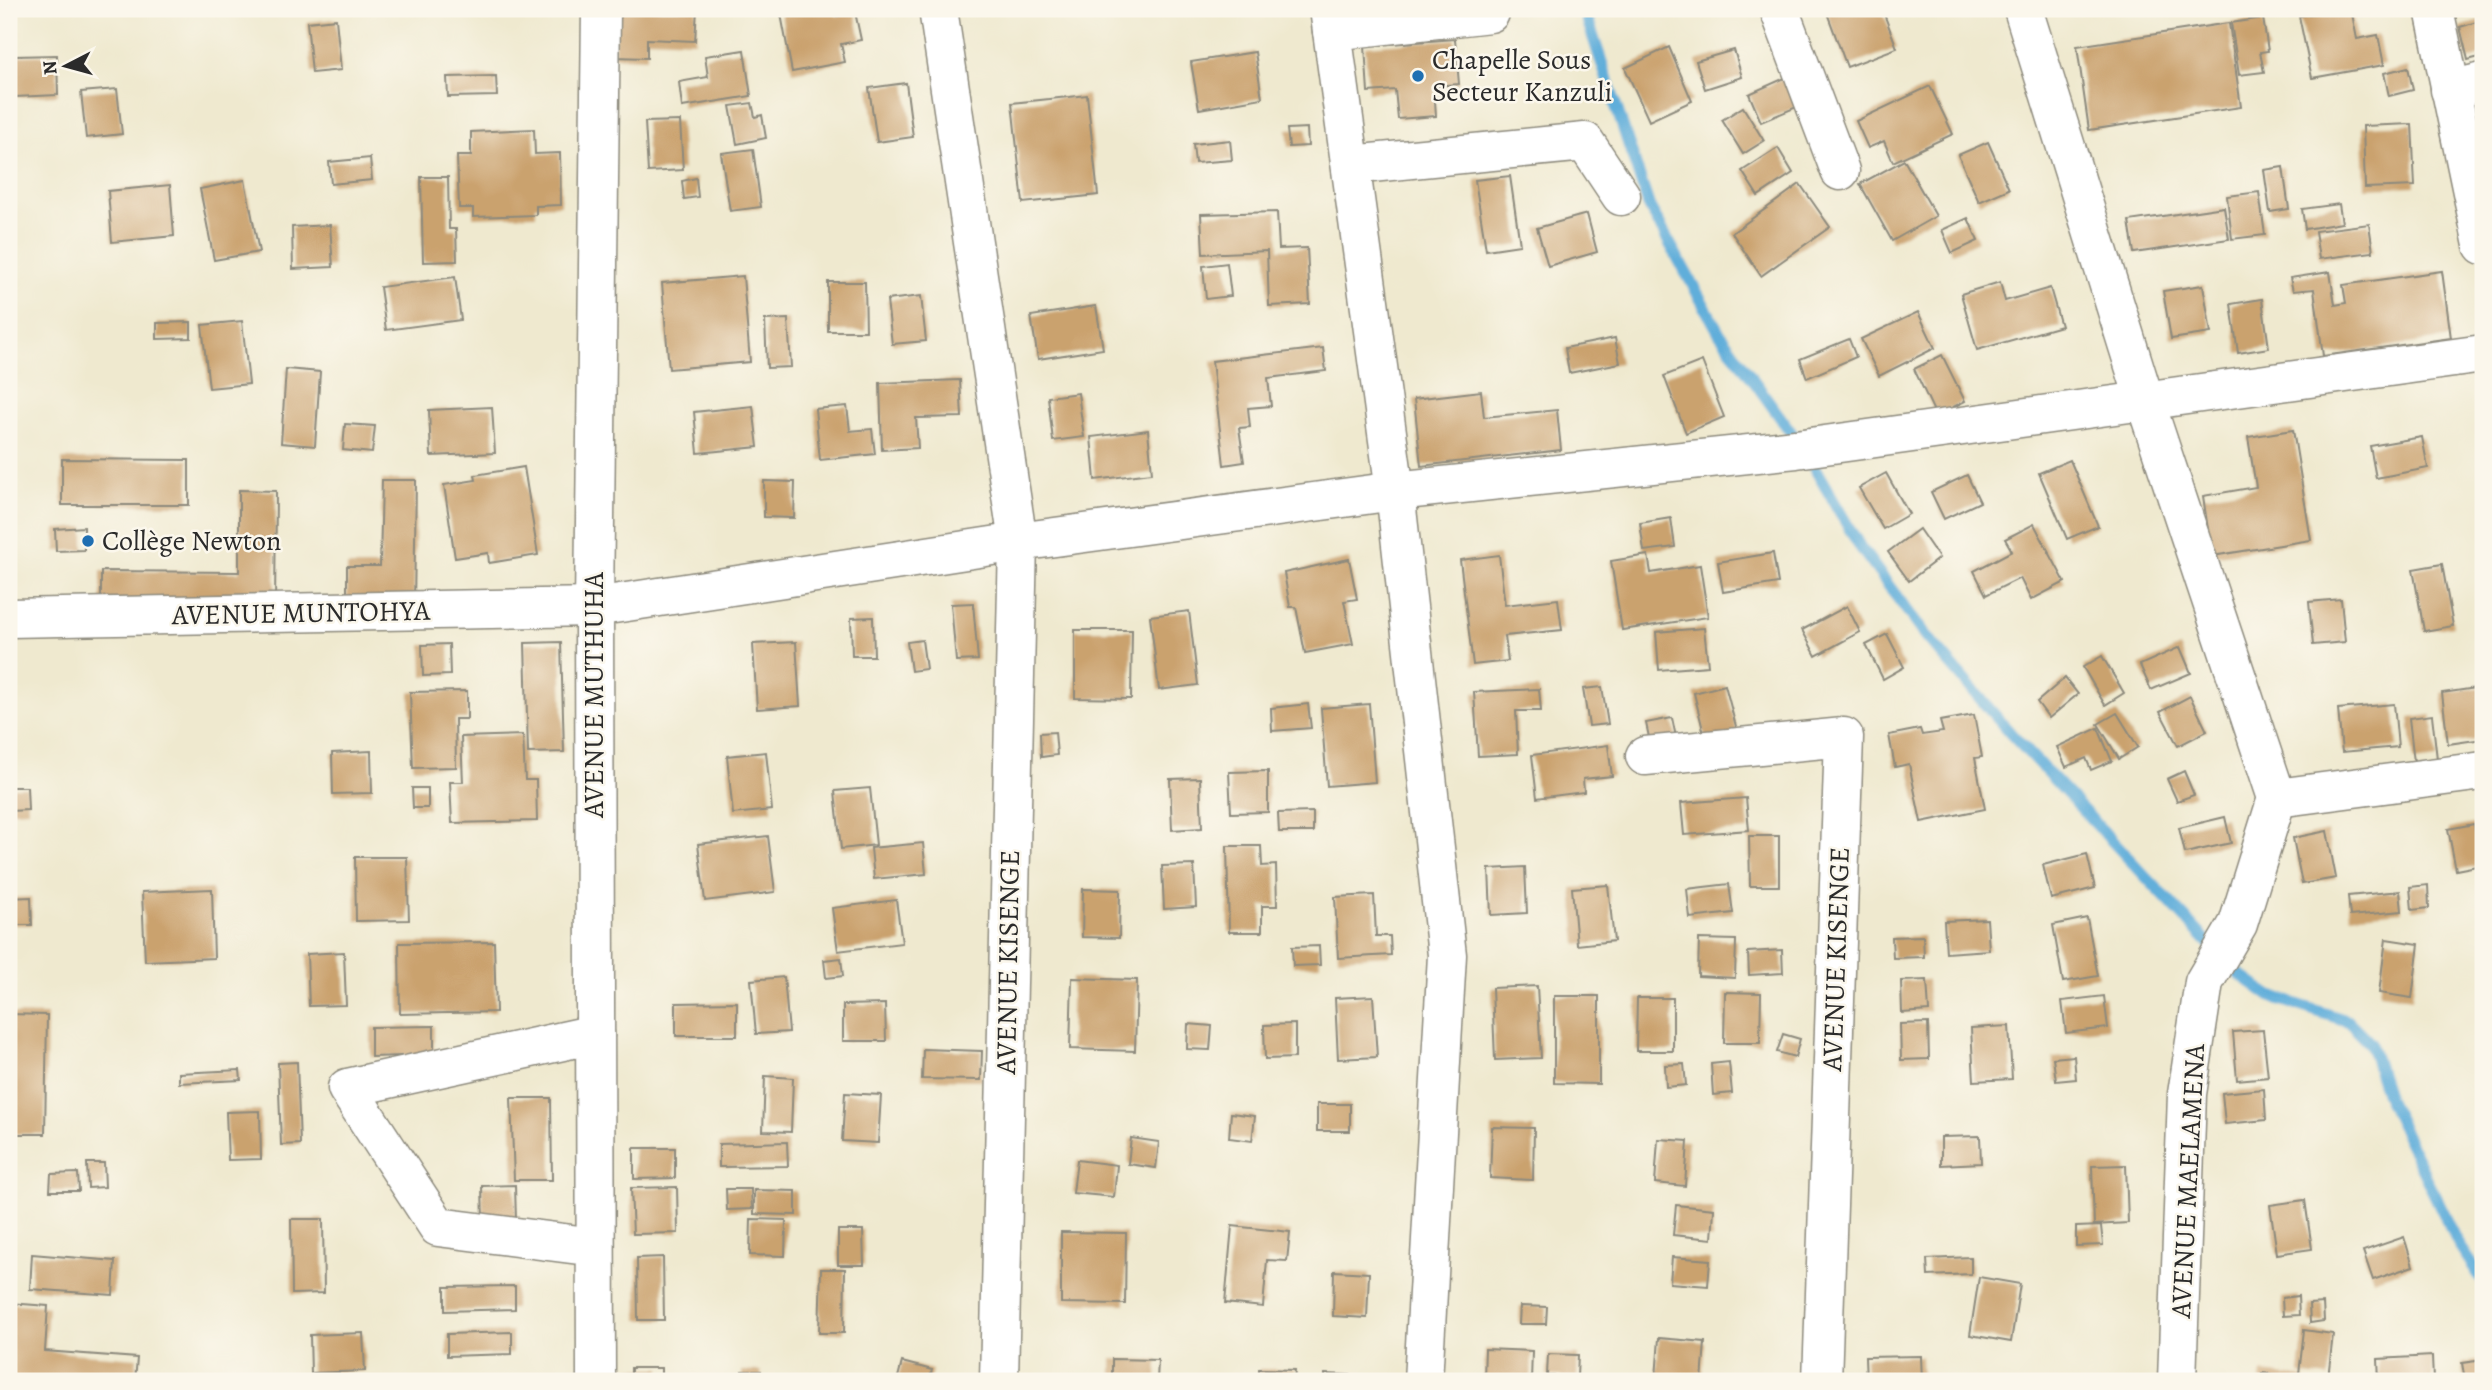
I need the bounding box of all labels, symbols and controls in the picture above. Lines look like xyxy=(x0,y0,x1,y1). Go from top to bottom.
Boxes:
north arrow xyxy=(32,32,102,102)
place label: Chapelle Sous Secteur Kanzuli xyxy=(1432,41,1612,111)
text: N xyxy=(36,59,64,76)
marker: Chapelle Sous Secteur Kanzuli xyxy=(1410,68,1426,84)
place label: Collège Newton xyxy=(102,522,281,560)
marker: Collège Newton xyxy=(80,533,96,549)
street label: AVENUE MUTHUHA xyxy=(575,572,613,819)
street label: AVENUE MUNTOHYA xyxy=(171,592,431,634)
street label: AVENUE KISENGE xyxy=(1813,846,1859,1073)
street label: AVENUE KISENGE xyxy=(987,849,1029,1076)
street label: AVENUE MAELAMENA xyxy=(2162,1042,2214,1320)

